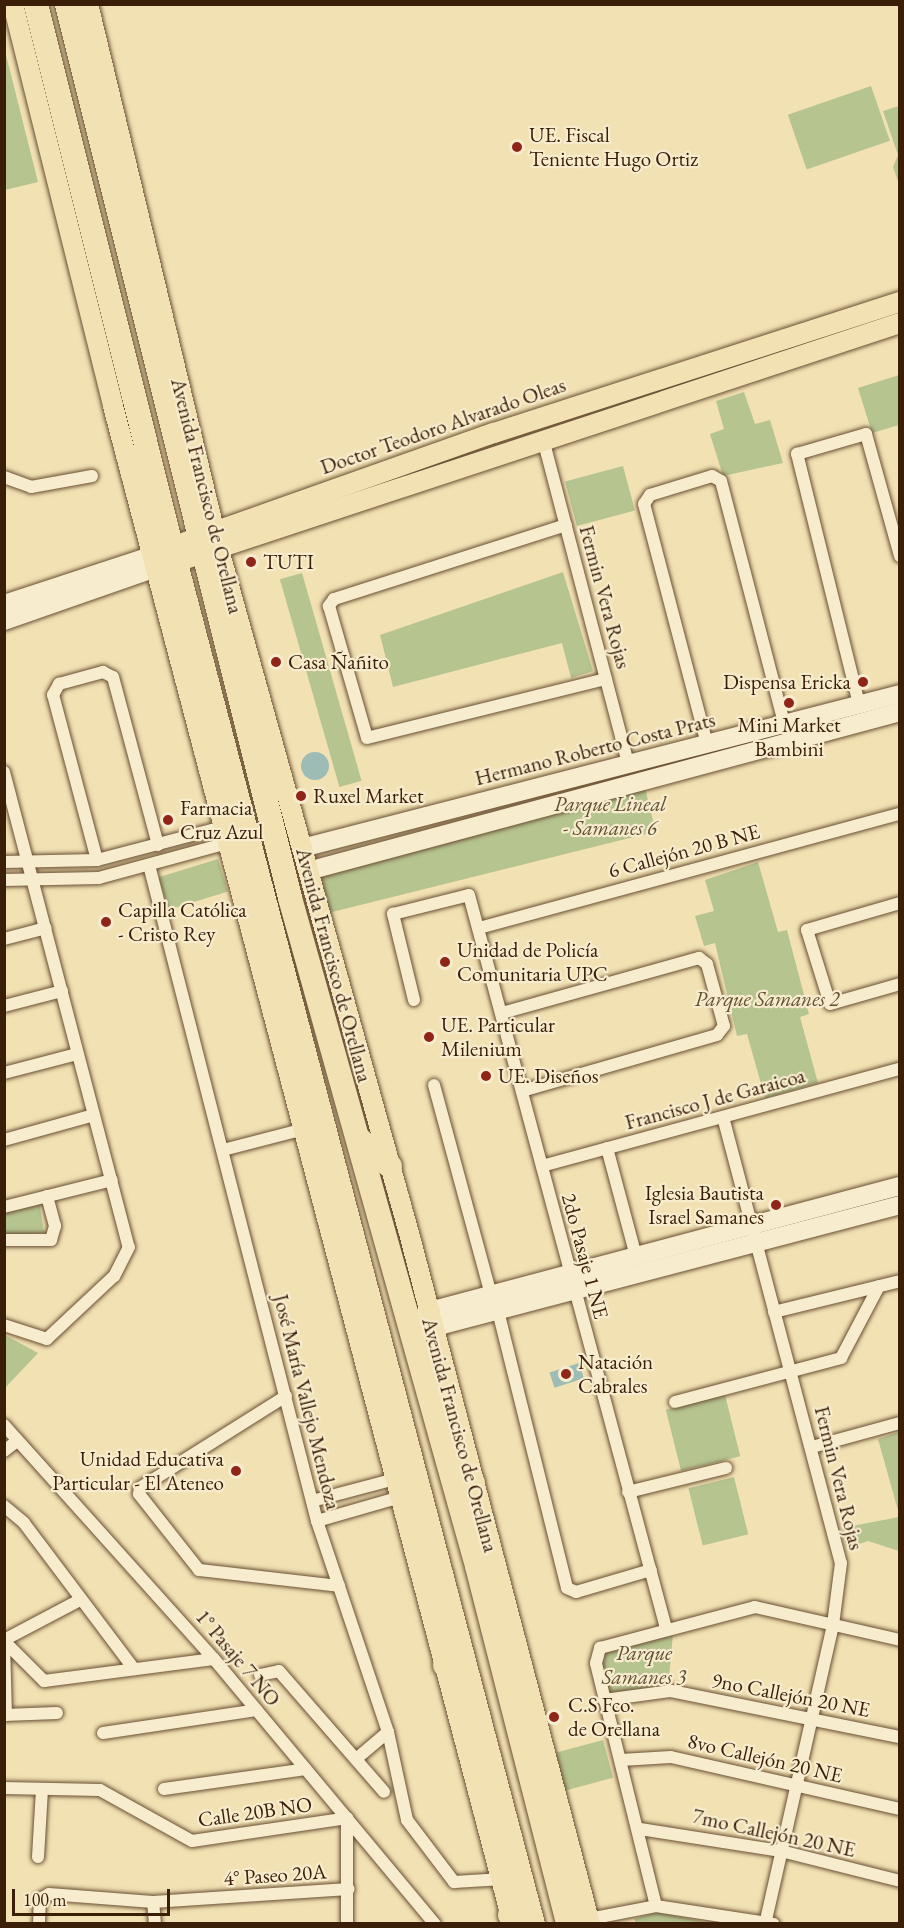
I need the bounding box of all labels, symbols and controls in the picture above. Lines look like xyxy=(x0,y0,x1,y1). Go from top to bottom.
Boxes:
place label: UE. Fiscal Teniente Hugo Ortiz xyxy=(529,122,698,172)
marker: UE. Fiscal Teniente Hugo Ortiz xyxy=(510,140,524,154)
street label: Doctor Teodoro Alvarado Oleas xyxy=(317,372,569,480)
street label: Avenida Francisco de Orellana xyxy=(166,376,248,616)
street label: Fermin Vera Rojas xyxy=(574,523,636,671)
place label: TUTI xyxy=(263,549,314,575)
marker: TUTI xyxy=(244,555,258,569)
place label: Casa Ñañito xyxy=(288,649,389,675)
marker: Casa Ñañito xyxy=(269,655,283,669)
place label: Dispensa Ericka xyxy=(723,669,851,695)
marker: Dispensa Ericka xyxy=(856,675,870,689)
marker: Mini Market Bambini xyxy=(782,696,796,710)
street label: Hermano Roberto Costa Prats xyxy=(472,707,718,791)
place label: Mini Market Bambini xyxy=(737,712,841,762)
place label: Ruxel Market xyxy=(313,783,424,809)
marker: Ruxel Market xyxy=(294,789,308,803)
park label: Parque Lineal - Samanes 6 xyxy=(554,791,666,841)
place label: Farmacia Cruz Azul xyxy=(180,795,263,845)
marker: Farmacia Cruz Azul xyxy=(161,813,175,827)
street label: 6 Callejón 20 B NE xyxy=(606,819,762,883)
street label: Avenida Francisco de Orellana xyxy=(291,845,377,1085)
place label: Capilla Católica - Cristo Rey xyxy=(118,897,247,947)
marker: Capilla Católica - Cristo Rey xyxy=(99,915,113,929)
place label: Unidad de Policía Comunitaria UPC xyxy=(457,937,608,987)
marker: Unidad de Policía Comunitaria UPC xyxy=(438,955,452,969)
park label: Parque Samanes 2 xyxy=(695,986,839,1012)
place label: UE. Particular Milenium xyxy=(441,1012,555,1062)
marker: UE. Particular Milenium xyxy=(422,1030,436,1044)
place label: UE. Diseños xyxy=(498,1063,599,1089)
street label: Francisco J de Garaicoa xyxy=(622,1063,808,1135)
marker: UE. Diseños xyxy=(479,1069,493,1083)
place label: Iglesia Bautista Israel Samanes xyxy=(645,1180,764,1230)
street label: 2do Pasaje 1 NE xyxy=(556,1190,614,1322)
marker: Iglesia Bautista Israel Samanes xyxy=(769,1198,783,1212)
street label: José María Vallejo Mendoza xyxy=(268,1292,346,1512)
street label: Avenida Francisco de Orellana xyxy=(417,1315,503,1555)
place label: Natación Cabrales xyxy=(578,1349,653,1399)
marker: Natación Cabrales xyxy=(559,1367,573,1381)
street label: Fermin Vera Rojas xyxy=(809,1404,869,1552)
place label: Unidad Educativa Particular - El Ateneo xyxy=(52,1446,224,1496)
marker: Unidad Educativa Particular - El Ateneo xyxy=(229,1464,243,1478)
street label: 1° Pasaje 7 NO xyxy=(190,1605,286,1711)
park label: Parque Samanes 3 xyxy=(602,1640,686,1690)
street label: 9no Callejón 20 NE xyxy=(710,1667,872,1723)
place label: C.S Fco. de Orellana xyxy=(568,1692,660,1742)
marker: C.S Fco. de Orellana xyxy=(545,1708,563,1726)
street label: 8vo Callejón 20 NE xyxy=(685,1728,845,1788)
street label: Calle 20B NO xyxy=(196,1792,314,1832)
street label: 7mo Callejón 20 NE xyxy=(690,1803,858,1863)
street label: 4° Paseo 20A xyxy=(223,1859,327,1891)
scale bar xyxy=(15,1877,172,1915)
text: 100 m xyxy=(23,1888,67,1911)

